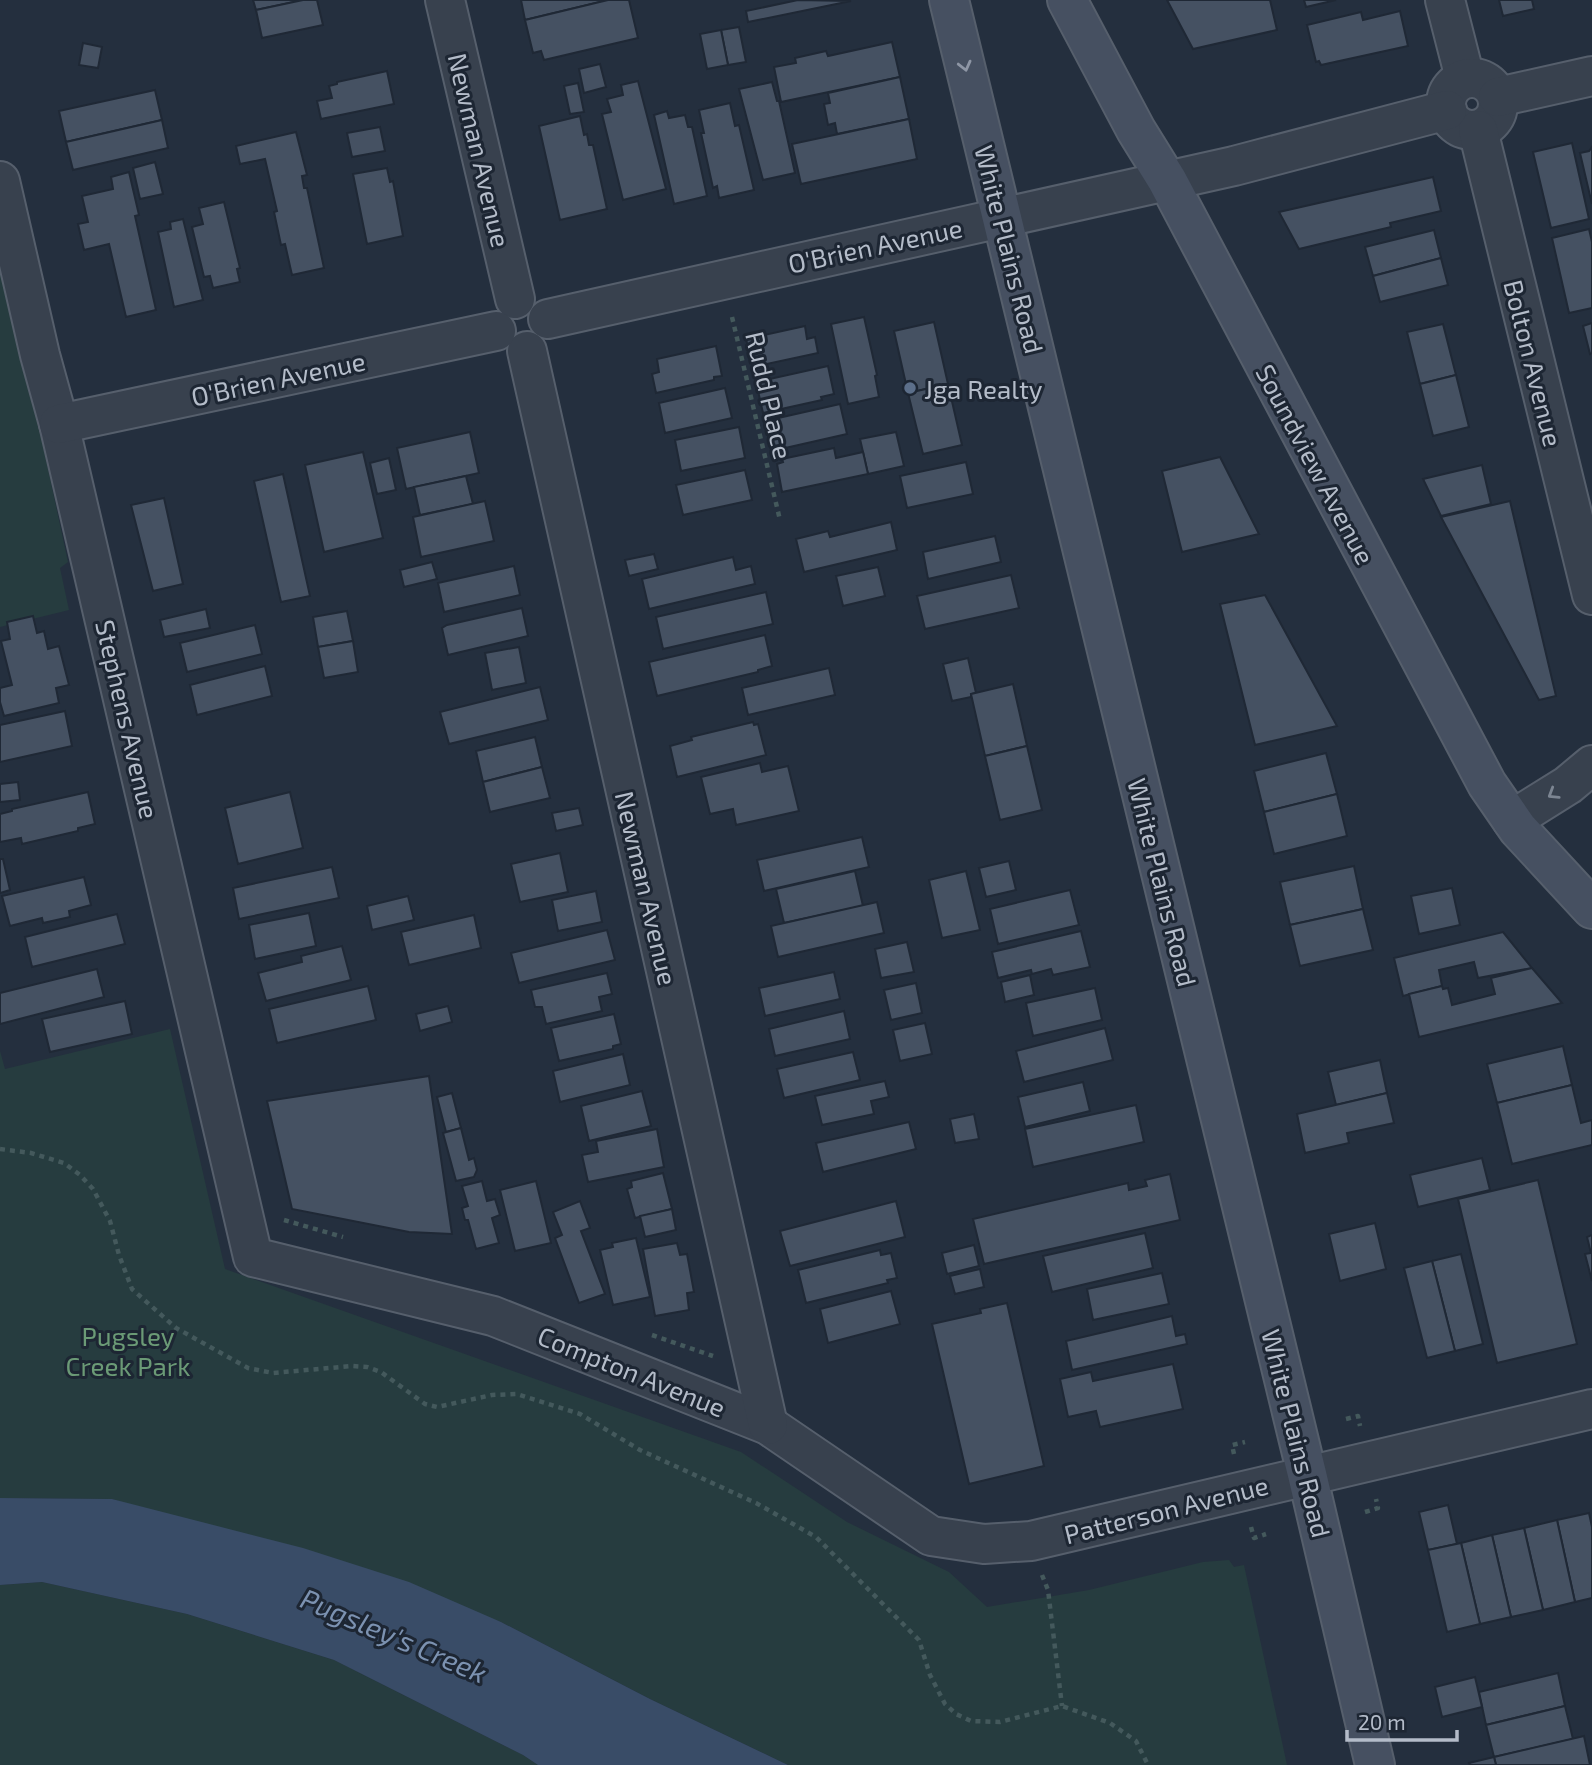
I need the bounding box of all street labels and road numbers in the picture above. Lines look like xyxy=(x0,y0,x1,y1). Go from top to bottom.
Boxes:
street label: Newman Avenue xyxy=(443,50,517,250)
street label: White Plains Road xyxy=(969,142,1051,356)
street label: O'Brien Avenue xyxy=(785,211,965,279)
street label: Bolton Avenue xyxy=(1498,277,1570,449)
street label: Rudd Place xyxy=(740,328,800,462)
street label: O'Brien Avenue xyxy=(188,344,368,412)
street label: Soundview Avenue xyxy=(1250,359,1382,569)
street label: Stephens Avenue xyxy=(90,617,166,821)
street label: White Plains Road xyxy=(1122,775,1204,989)
street label: Newman Avenue xyxy=(610,788,684,988)
street label: Compton Avenue xyxy=(534,1319,730,1423)
street label: White Plains Road xyxy=(1256,1326,1338,1540)
street label: Patterson Avenue xyxy=(1061,1469,1271,1549)

